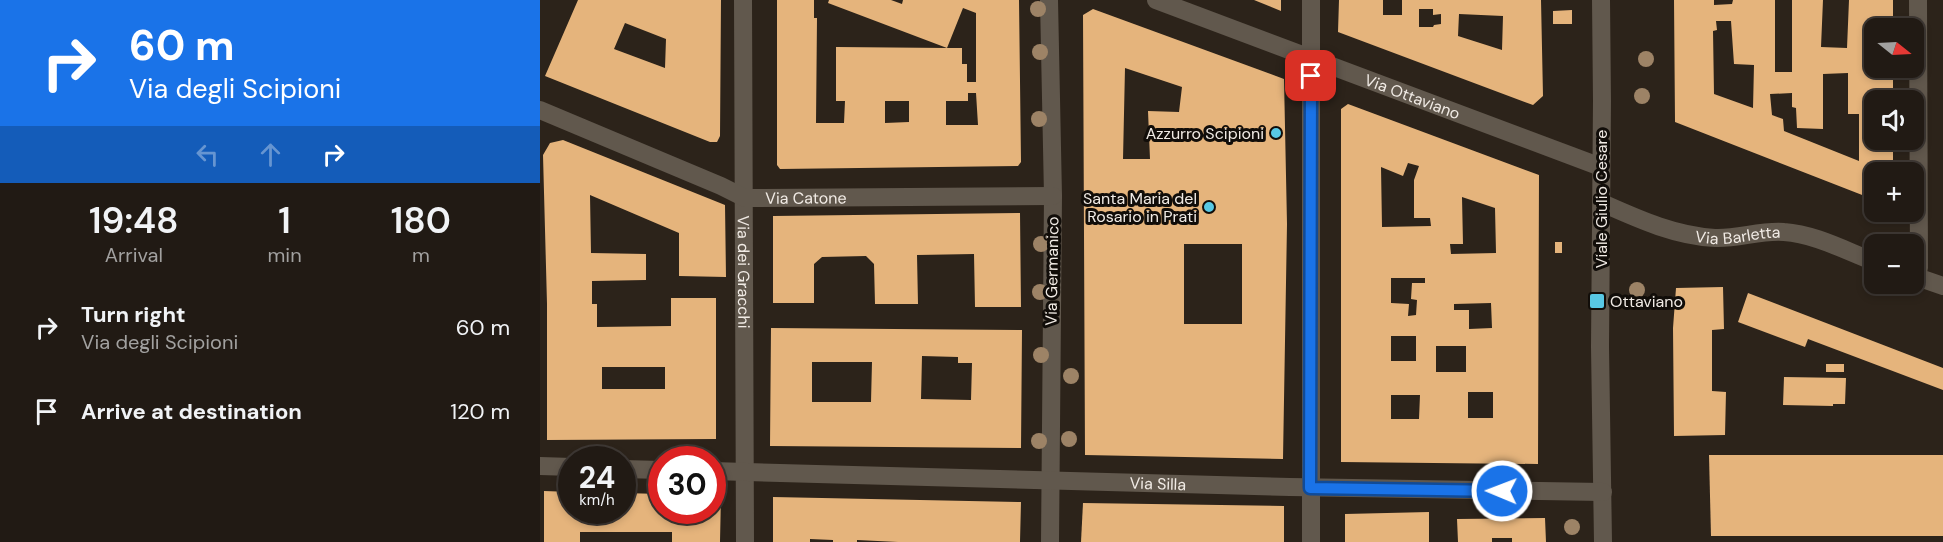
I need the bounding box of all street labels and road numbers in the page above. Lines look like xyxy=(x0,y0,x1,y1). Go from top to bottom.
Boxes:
street label: Via Ottaviano xyxy=(1362,69,1463,124)
street label: Viale Giulio Cesare xyxy=(1591,130,1612,268)
street label: Via Catone xyxy=(765,187,847,208)
street label: Via dei Gracchi xyxy=(733,215,755,329)
street label: Via Germanico xyxy=(1041,216,1063,326)
street label: Via Barletta xyxy=(1694,221,1780,249)
street label: Via Silla xyxy=(1129,472,1186,495)

